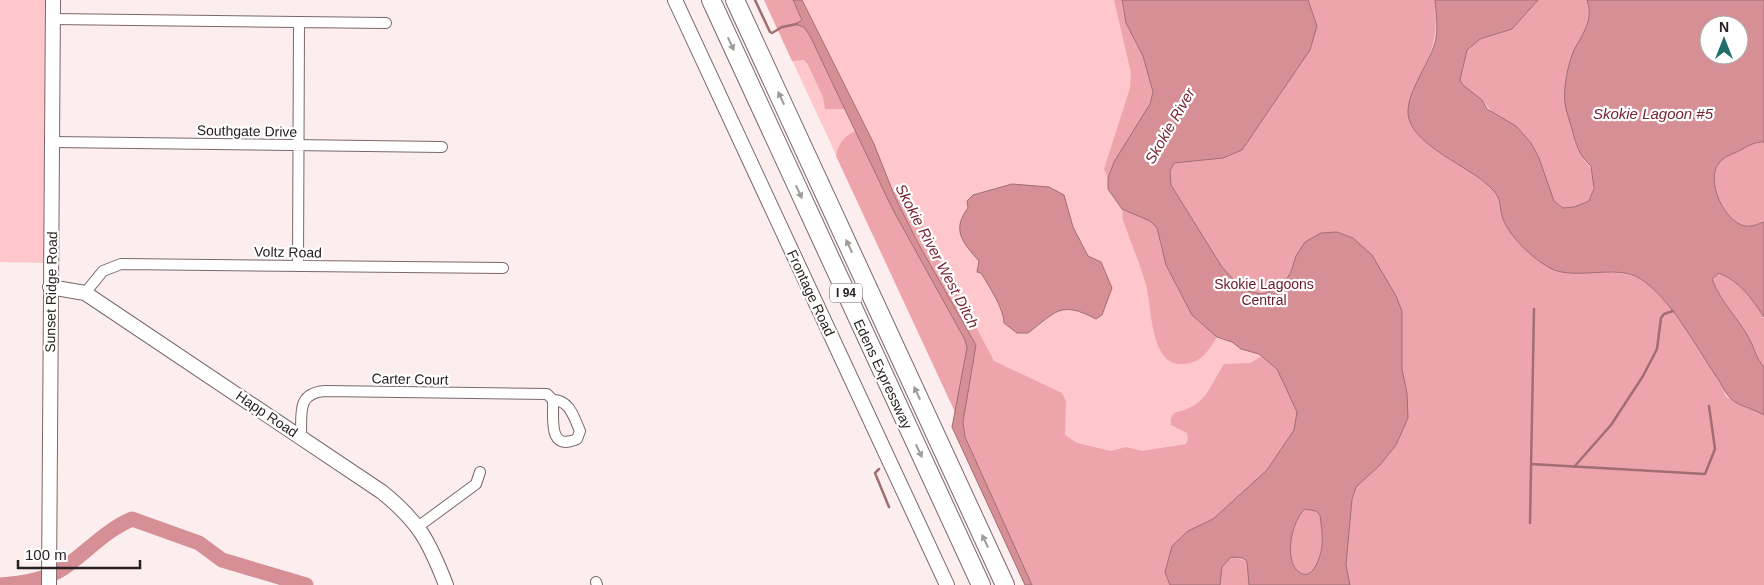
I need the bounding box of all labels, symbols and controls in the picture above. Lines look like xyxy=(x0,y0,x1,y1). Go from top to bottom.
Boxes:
north arrow xyxy=(1699,15,1749,65)
text: N xyxy=(1719,19,1729,35)
one-way arrow xyxy=(727,37,735,51)
water label: Skokie River xyxy=(1141,84,1198,166)
one-way arrow xyxy=(776,91,784,105)
water label: Skokie Lagoon #5 xyxy=(1593,105,1714,122)
street label: Southgate Drive xyxy=(197,122,298,140)
water label: Skokie River West Ditch xyxy=(892,181,983,331)
one-way arrow xyxy=(795,185,803,199)
street label: Sunset Ridge Road xyxy=(42,231,60,353)
one-way arrow xyxy=(844,238,853,253)
street label: Voltz Road xyxy=(254,243,322,261)
street label: Frontage Road xyxy=(784,247,838,339)
park label: Skokie Lagoons Central xyxy=(1214,276,1314,308)
road number: I 94 xyxy=(830,284,862,302)
street label: Edens Expressway xyxy=(851,317,915,431)
street label: Carter Court xyxy=(371,370,449,388)
one-way arrow xyxy=(912,386,920,400)
street label: Happ Road xyxy=(233,388,301,440)
one-way arrow xyxy=(914,443,923,458)
one-way arrow xyxy=(980,534,988,548)
scale bar xyxy=(18,538,140,570)
text: 100 m xyxy=(25,546,67,563)

